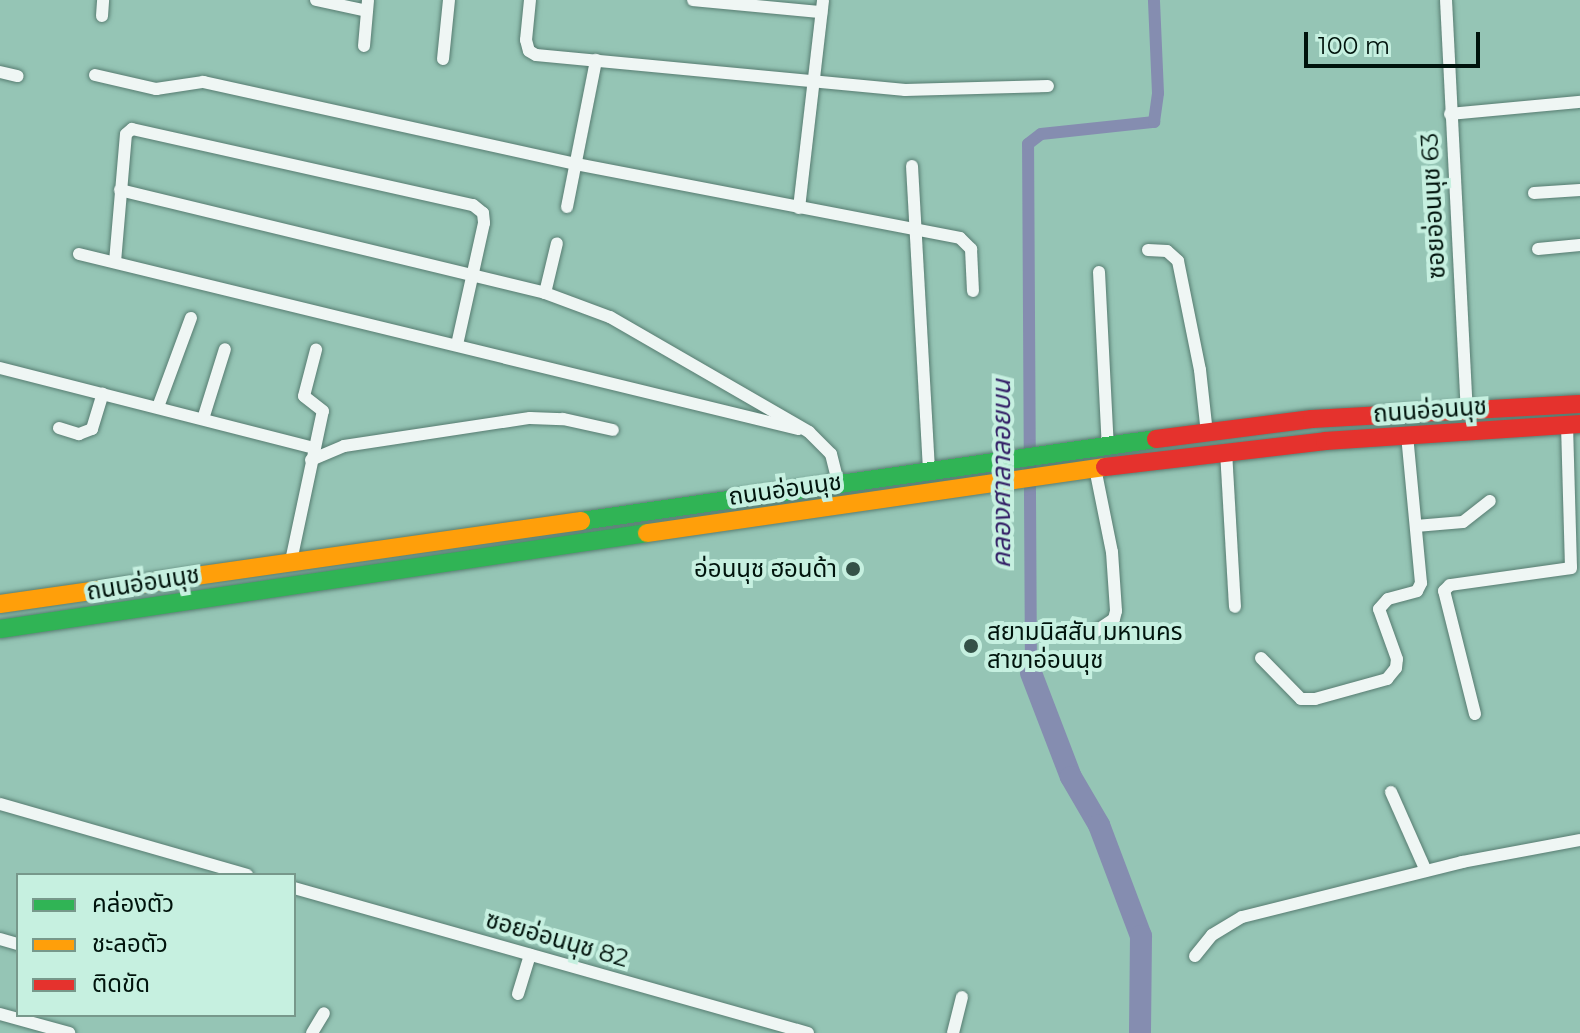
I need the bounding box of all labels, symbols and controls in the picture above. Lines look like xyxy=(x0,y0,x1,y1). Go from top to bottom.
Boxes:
scale bar xyxy=(1308,16,1484,66)
text: 100 m xyxy=(1318,31,1390,60)
street label: ซอยอ่อนนุช 63 xyxy=(1415,132,1451,280)
water label: คลองศาลาลอยบน xyxy=(986,380,1018,568)
street label: ถนนอ่อนนุช xyxy=(1372,392,1488,428)
street label: ถนนอ่อนนุช xyxy=(727,467,843,511)
place label: อ่อนนุช ฮอนด้า xyxy=(694,555,837,583)
street label: ถนนอ่อนนุช xyxy=(84,560,202,606)
marker: อ่อนนุช ฮอนด้า xyxy=(844,560,862,578)
place label: สยามนิสสัน มหานคร สาขาอ่อนนุช xyxy=(987,618,1182,674)
marker: สยามนิสสัน มหานคร สาขาอ่อนนุช xyxy=(962,637,980,655)
legend xyxy=(16,873,296,1017)
text: คล่องตัว xyxy=(92,889,174,918)
street label: ซอยอ่อนนุช 82 xyxy=(482,905,632,973)
text: ชะลอตัว xyxy=(92,929,168,958)
text: ติดขัด xyxy=(92,969,150,998)

